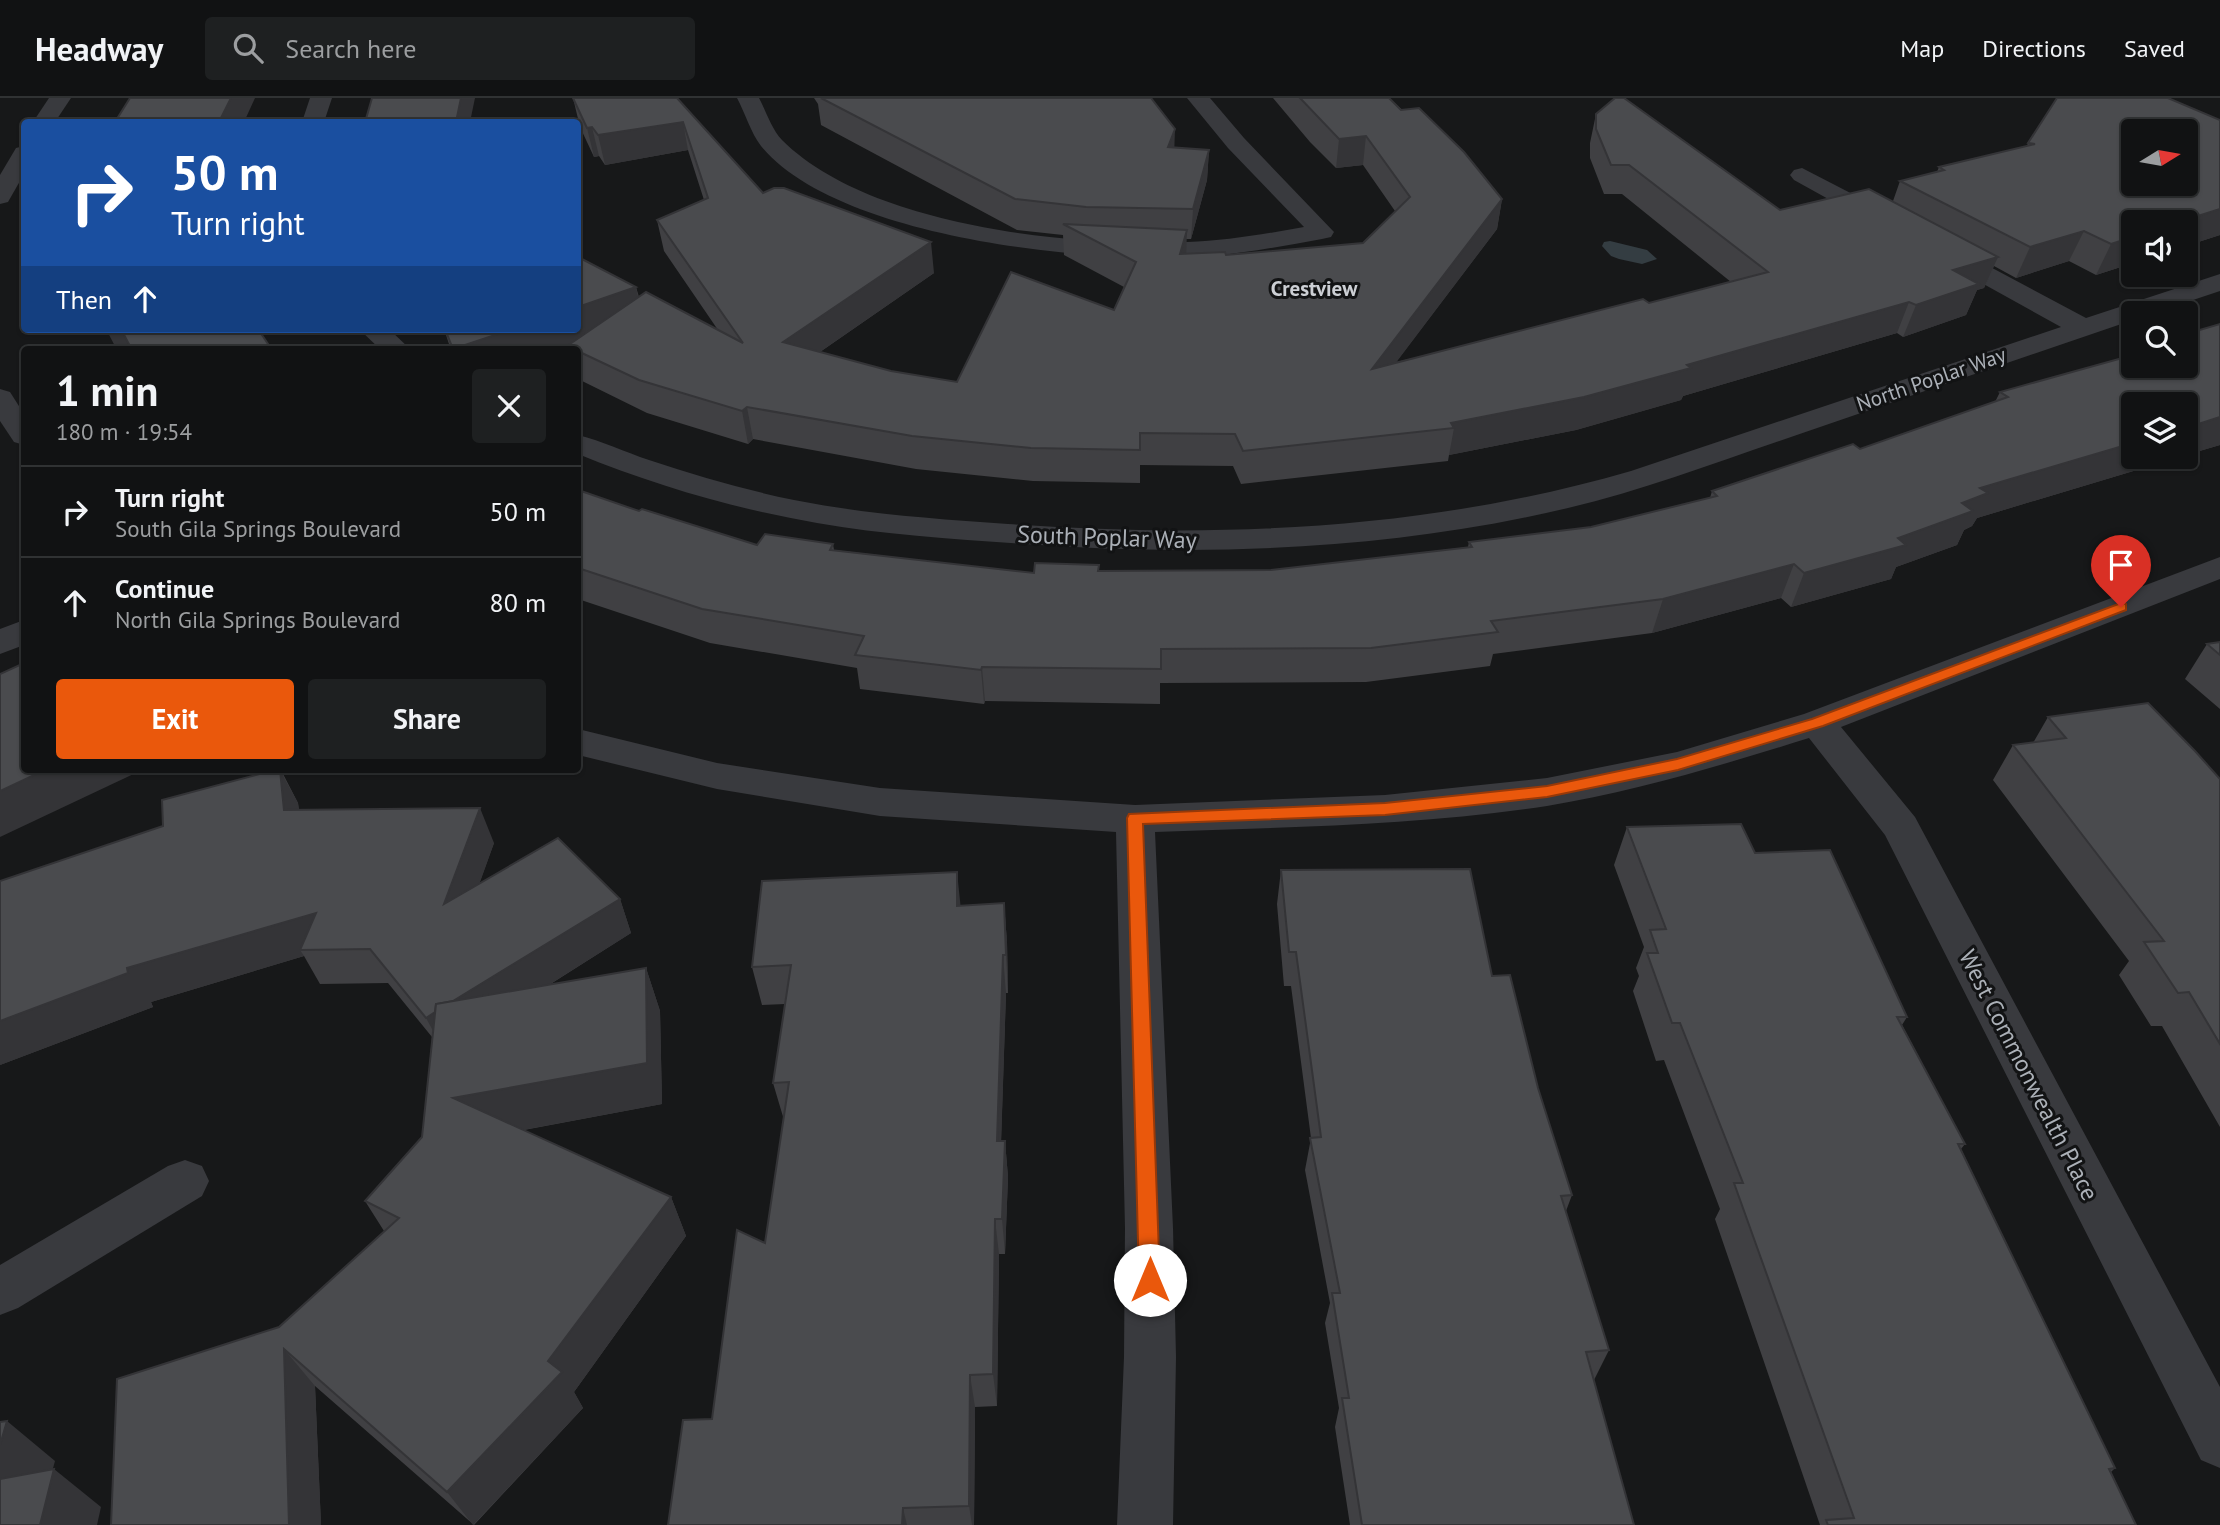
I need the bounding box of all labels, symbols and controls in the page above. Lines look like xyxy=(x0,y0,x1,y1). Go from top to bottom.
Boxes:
search box xyxy=(205,17,695,80)
text: Headway xyxy=(35,27,163,70)
icon: search xyxy=(229,29,267,67)
text: Search here xyxy=(285,32,416,65)
text: Map xyxy=(1900,33,1944,64)
text: Directions xyxy=(1982,33,2086,64)
text: Saved xyxy=(2124,33,2185,64)
north arrow xyxy=(2121,119,2198,196)
map controls xyxy=(2121,119,2198,469)
text: 50 m xyxy=(171,140,278,204)
icon: right xyxy=(56,147,147,238)
text: Turn right xyxy=(171,202,305,244)
button: sound xyxy=(2121,210,2198,287)
district label: Crestview xyxy=(1271,275,1358,302)
icon: ahead xyxy=(126,280,164,318)
text: Then xyxy=(56,283,112,316)
button: search xyxy=(2121,301,2198,378)
street label: North Poplar Way xyxy=(1853,341,2010,417)
text: 1 min xyxy=(56,363,158,418)
button: close xyxy=(472,369,546,443)
button: layers xyxy=(2121,392,2198,469)
text: 180 m · 19:54 xyxy=(56,417,192,446)
text: Turn right xyxy=(115,481,224,514)
icon: right xyxy=(56,493,94,531)
text: 50 m xyxy=(490,495,546,528)
text: South Gila Springs Boulevard xyxy=(115,514,401,543)
street label: South Poplar Way xyxy=(1017,518,1197,556)
pin xyxy=(2091,535,2151,607)
icon: arrive xyxy=(2102,546,2140,584)
text: Continue xyxy=(115,572,214,605)
icon: ahead xyxy=(56,584,94,622)
text: 80 m xyxy=(490,586,546,619)
text: North Gila Springs Boulevard xyxy=(115,605,400,634)
button: Exit xyxy=(56,679,294,759)
button: Share xyxy=(308,679,546,759)
street label: West Commonwealth Place xyxy=(1952,944,2106,1206)
position arrow xyxy=(1113,1243,1187,1317)

